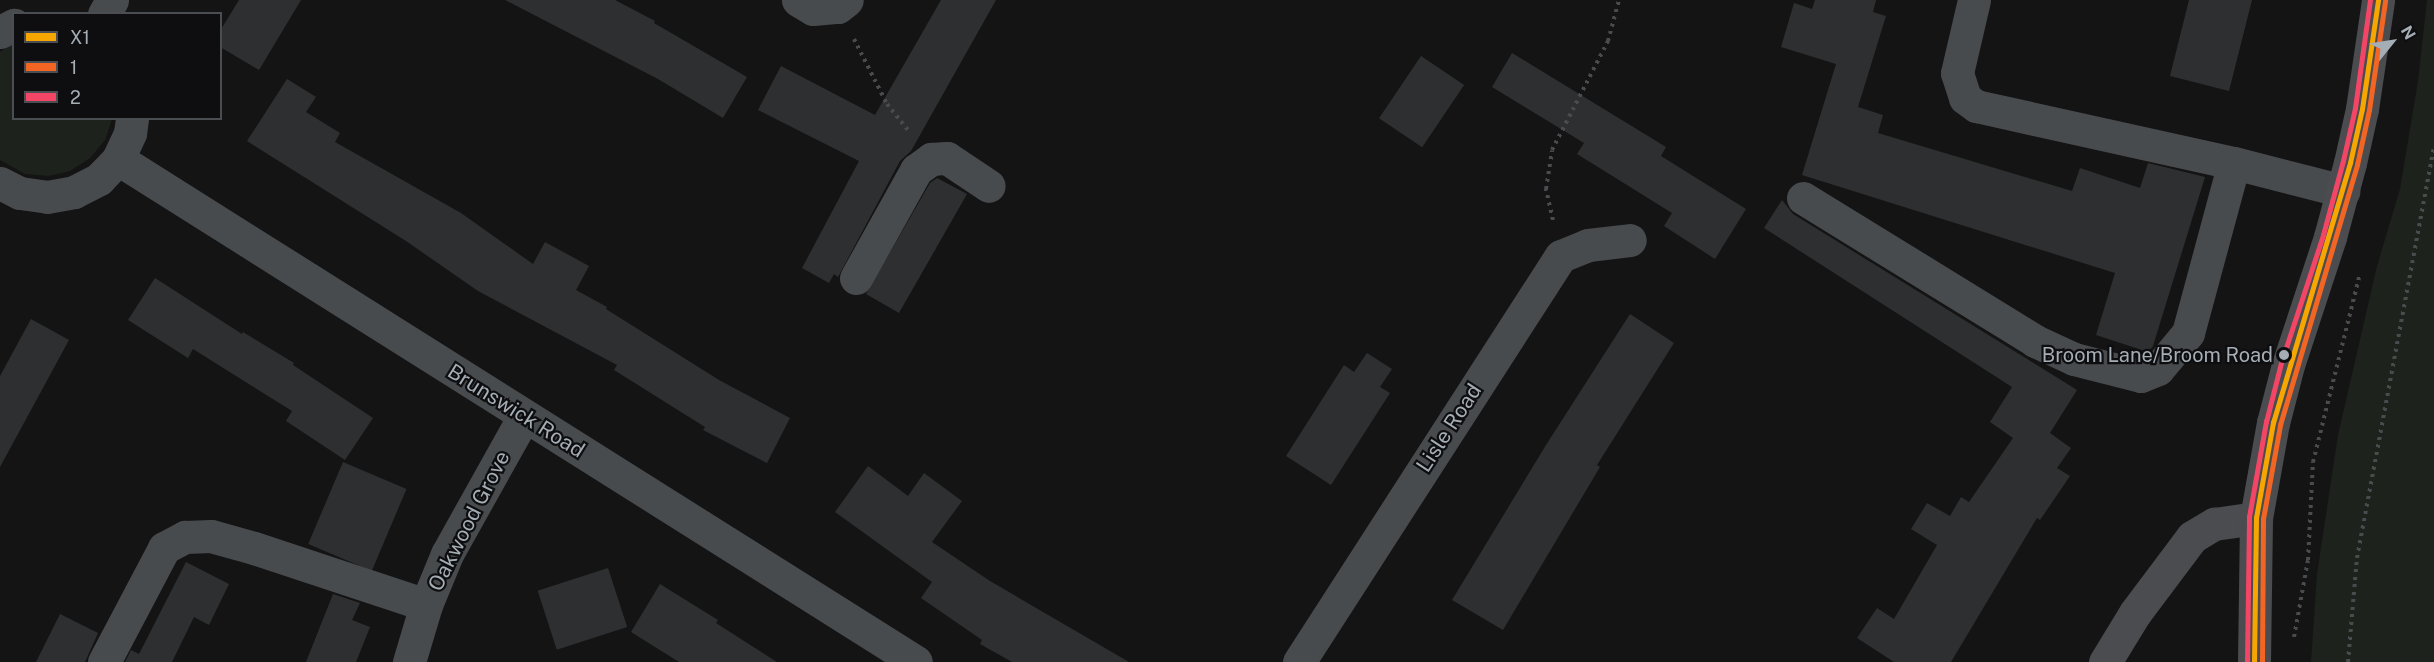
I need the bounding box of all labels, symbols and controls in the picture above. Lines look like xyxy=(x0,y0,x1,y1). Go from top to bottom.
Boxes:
legend xyxy=(12,12,222,120)
north arrow xyxy=(2362,12,2422,72)
text: N xyxy=(2397,23,2419,43)
text: X1 xyxy=(70,27,90,48)
text: 1 xyxy=(70,57,77,78)
text: 2 xyxy=(70,87,81,108)
place label: Broom Lane/Broom Road xyxy=(2042,343,2273,367)
marker: Broom Lane/Broom Road xyxy=(2278,349,2290,361)
street label: Brunswick Road xyxy=(443,359,589,463)
street label: Lisle Road xyxy=(1411,379,1487,477)
street label: Oakwood Grove xyxy=(423,447,515,595)

